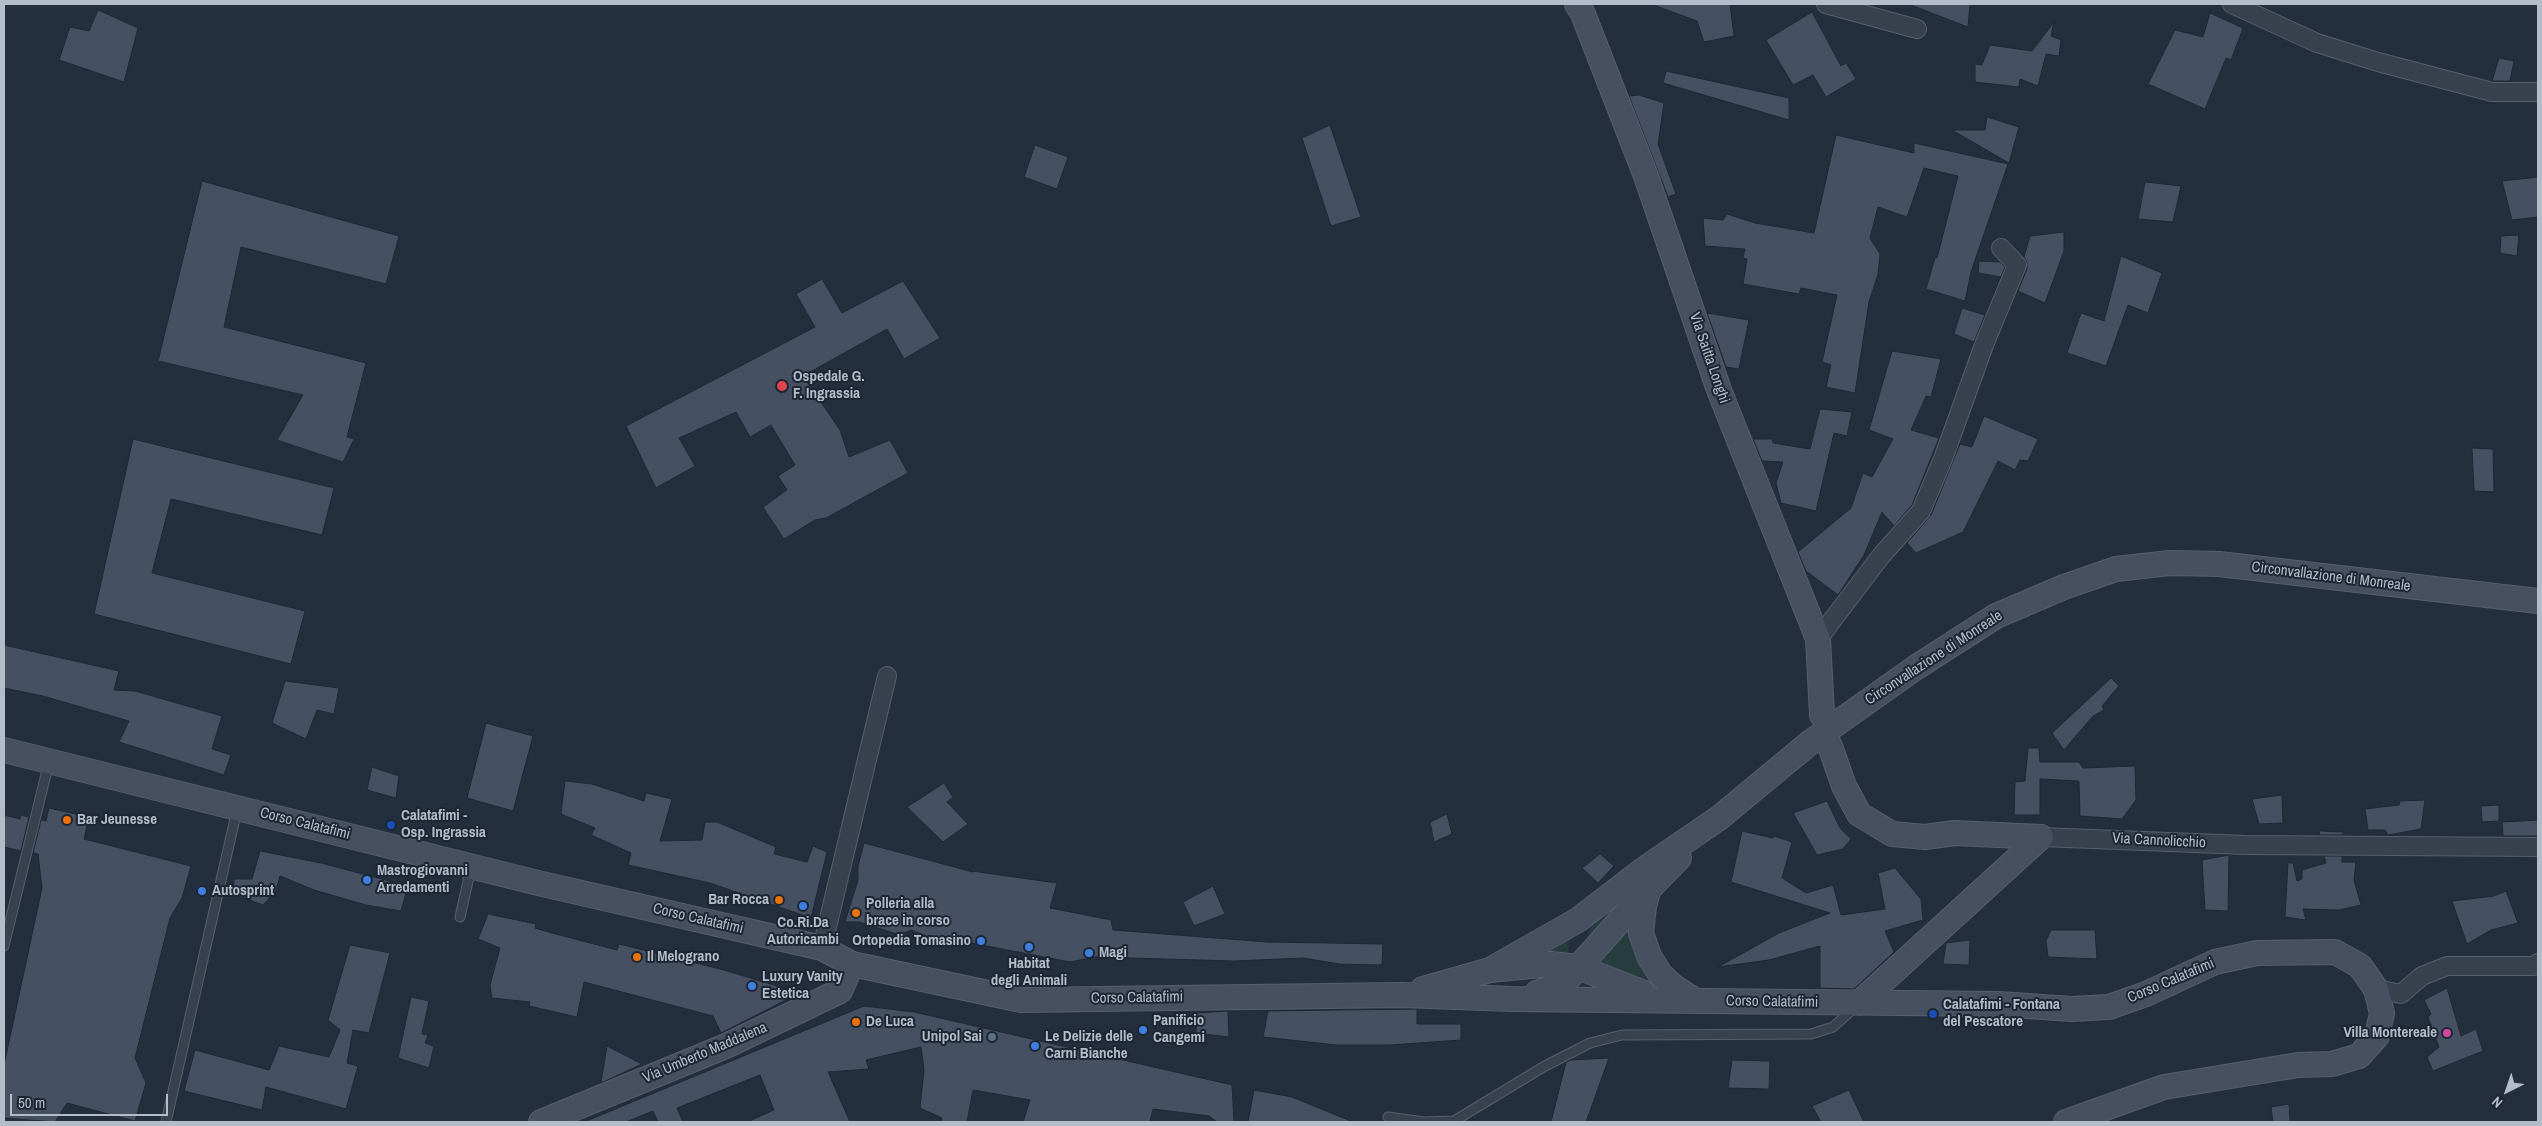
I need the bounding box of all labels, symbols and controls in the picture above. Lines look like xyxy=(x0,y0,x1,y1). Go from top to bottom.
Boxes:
street label: Via Saitta Longhi xyxy=(1685,310,1733,406)
place label: Ospedale G. F. Ingrassia xyxy=(793,368,865,403)
marker: Ospedale G. F. Ingrassia xyxy=(775,379,789,393)
street label: Circonvallazione di Monreale xyxy=(2251,558,2411,596)
street label: Circonvallazione di Monreale xyxy=(1862,607,2006,709)
street label: Corso Calatafimi xyxy=(258,804,352,844)
place label: Calatafimi - Osp. Ingrassia xyxy=(401,807,486,842)
place label: Bar Jeunesse xyxy=(77,811,157,829)
marker: Bar Jeunesse xyxy=(61,814,73,826)
marker: Calatafimi - Osp. Ingrassia xyxy=(385,819,397,831)
street label: Via Cannolicchio xyxy=(2112,830,2206,852)
place label: Mastrogiovanni Arredamenti xyxy=(377,862,468,897)
marker: Mastrogiovanni Arredamenti xyxy=(361,874,373,886)
place label: Autosprint xyxy=(212,882,274,900)
marker: Autosprint xyxy=(196,885,208,897)
place label: Bar Rocca xyxy=(708,891,769,909)
marker: Bar Rocca xyxy=(773,894,785,906)
place label: Polleria alla brace in corso xyxy=(866,895,950,930)
street label: Corso Calatafimi xyxy=(651,900,745,938)
marker: Co.Ri.Da Autoricambi xyxy=(797,900,809,912)
marker: Polleria alla brace in corso xyxy=(850,907,862,919)
place label: Co.Ri.Da Autoricambi xyxy=(767,914,839,949)
place label: Ortopedia Tomasino xyxy=(852,932,971,950)
marker: Ortopedia Tomasino xyxy=(975,935,987,947)
marker: Habitat degli Animali xyxy=(1023,941,1035,953)
place label: Magi xyxy=(1099,944,1127,962)
marker: Magi xyxy=(1083,947,1095,959)
place label: Il Melograno xyxy=(647,948,719,966)
marker: Il Melograno xyxy=(631,951,643,963)
place label: Habitat degli Animali xyxy=(991,955,1067,990)
street label: Corso Calatafimi xyxy=(2125,955,2217,1007)
place label: Luxury Vanity Estetica xyxy=(762,968,843,1003)
marker: Luxury Vanity Estetica xyxy=(746,980,758,992)
street label: Corso Calatafimi xyxy=(1091,988,1183,1008)
street label: Corso Calatafimi xyxy=(1726,992,1818,1012)
place label: Calatafimi - Fontana del Pescatore xyxy=(1943,996,2060,1031)
marker: Calatafimi - Fontana del Pescatore xyxy=(1927,1008,1939,1020)
place label: Panificio Cangemi xyxy=(1153,1012,1205,1047)
place label: De Luca xyxy=(866,1013,914,1031)
marker: De Luca xyxy=(850,1016,862,1028)
street label: Via Umberto Maddalena xyxy=(640,1019,770,1087)
marker: Panificio Cangemi xyxy=(1137,1024,1149,1036)
place label: Villa Montereale xyxy=(2344,1024,2437,1042)
marker: Villa Montereale xyxy=(2441,1027,2453,1039)
place label: Unipol Sai xyxy=(922,1028,982,1046)
place label: Le Delizie delle Carni Bianche xyxy=(1045,1028,1133,1063)
marker: Unipol Sai xyxy=(986,1031,998,1043)
marker: Le Delizie delle Carni Bianche xyxy=(1029,1040,1041,1052)
north arrow xyxy=(2482,1066,2532,1116)
scale bar xyxy=(12,1084,170,1116)
text: 50 m xyxy=(18,1092,45,1113)
text: N xyxy=(2488,1093,2506,1112)

